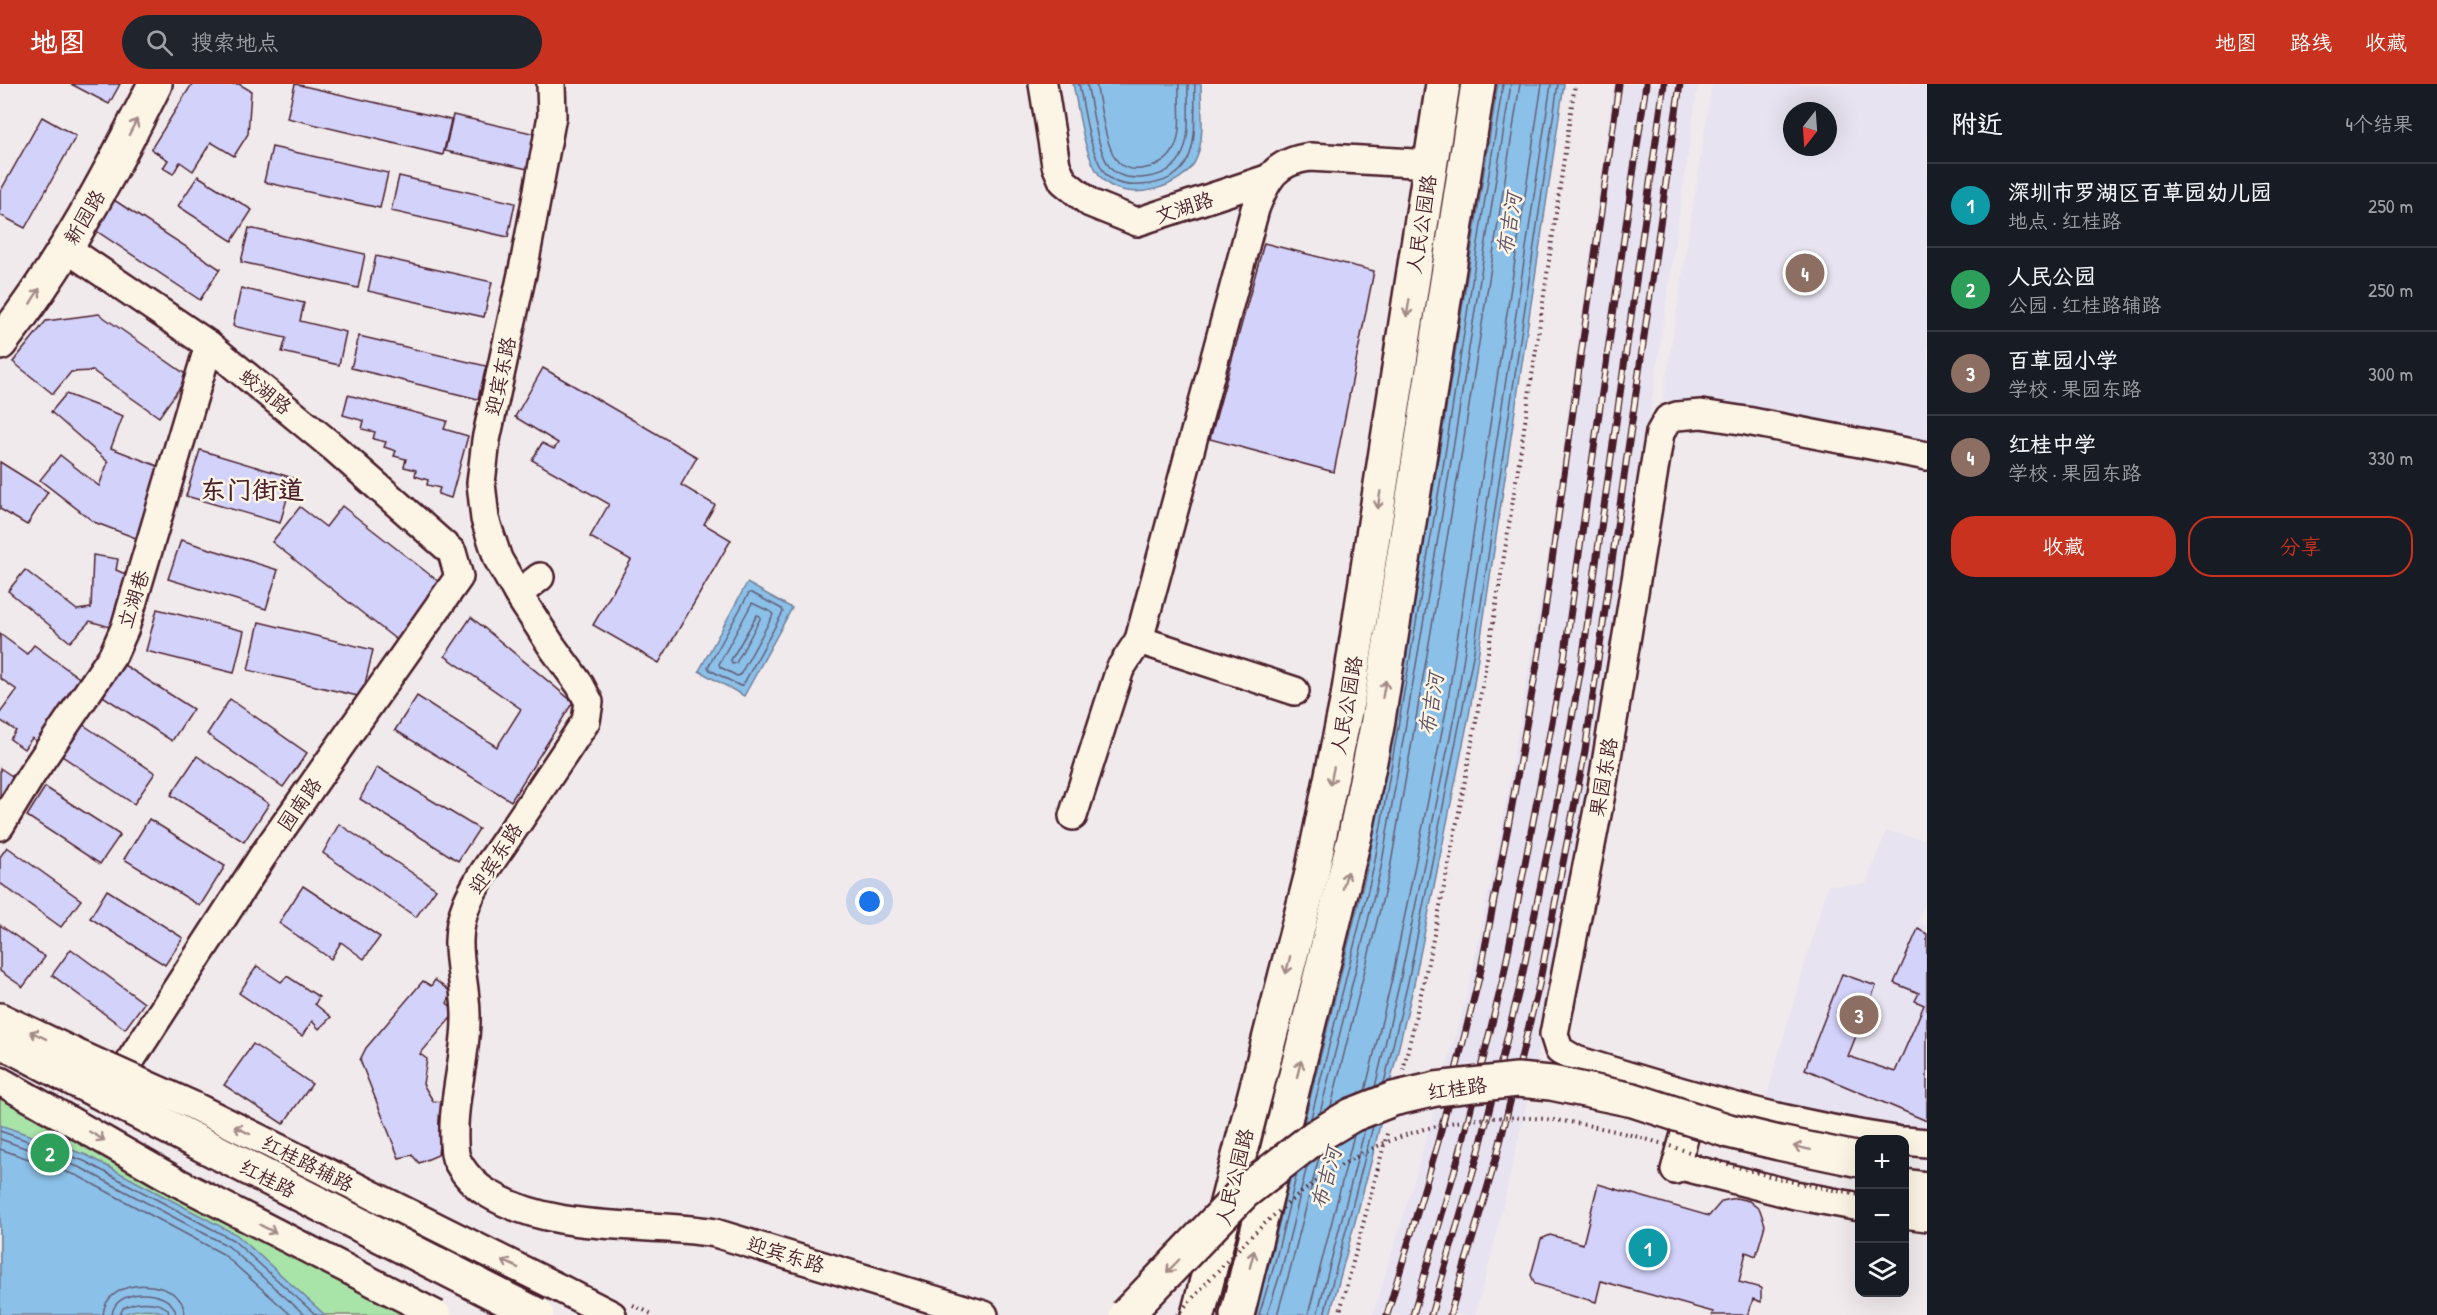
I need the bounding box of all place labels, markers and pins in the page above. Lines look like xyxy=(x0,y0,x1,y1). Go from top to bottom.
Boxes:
pin: 4 xyxy=(1786,250,1824,296)
pin: 3 xyxy=(1840,992,1878,1038)
pin: 2 xyxy=(31,1130,70,1176)
pin: 1 xyxy=(1628,1226,1668,1270)

